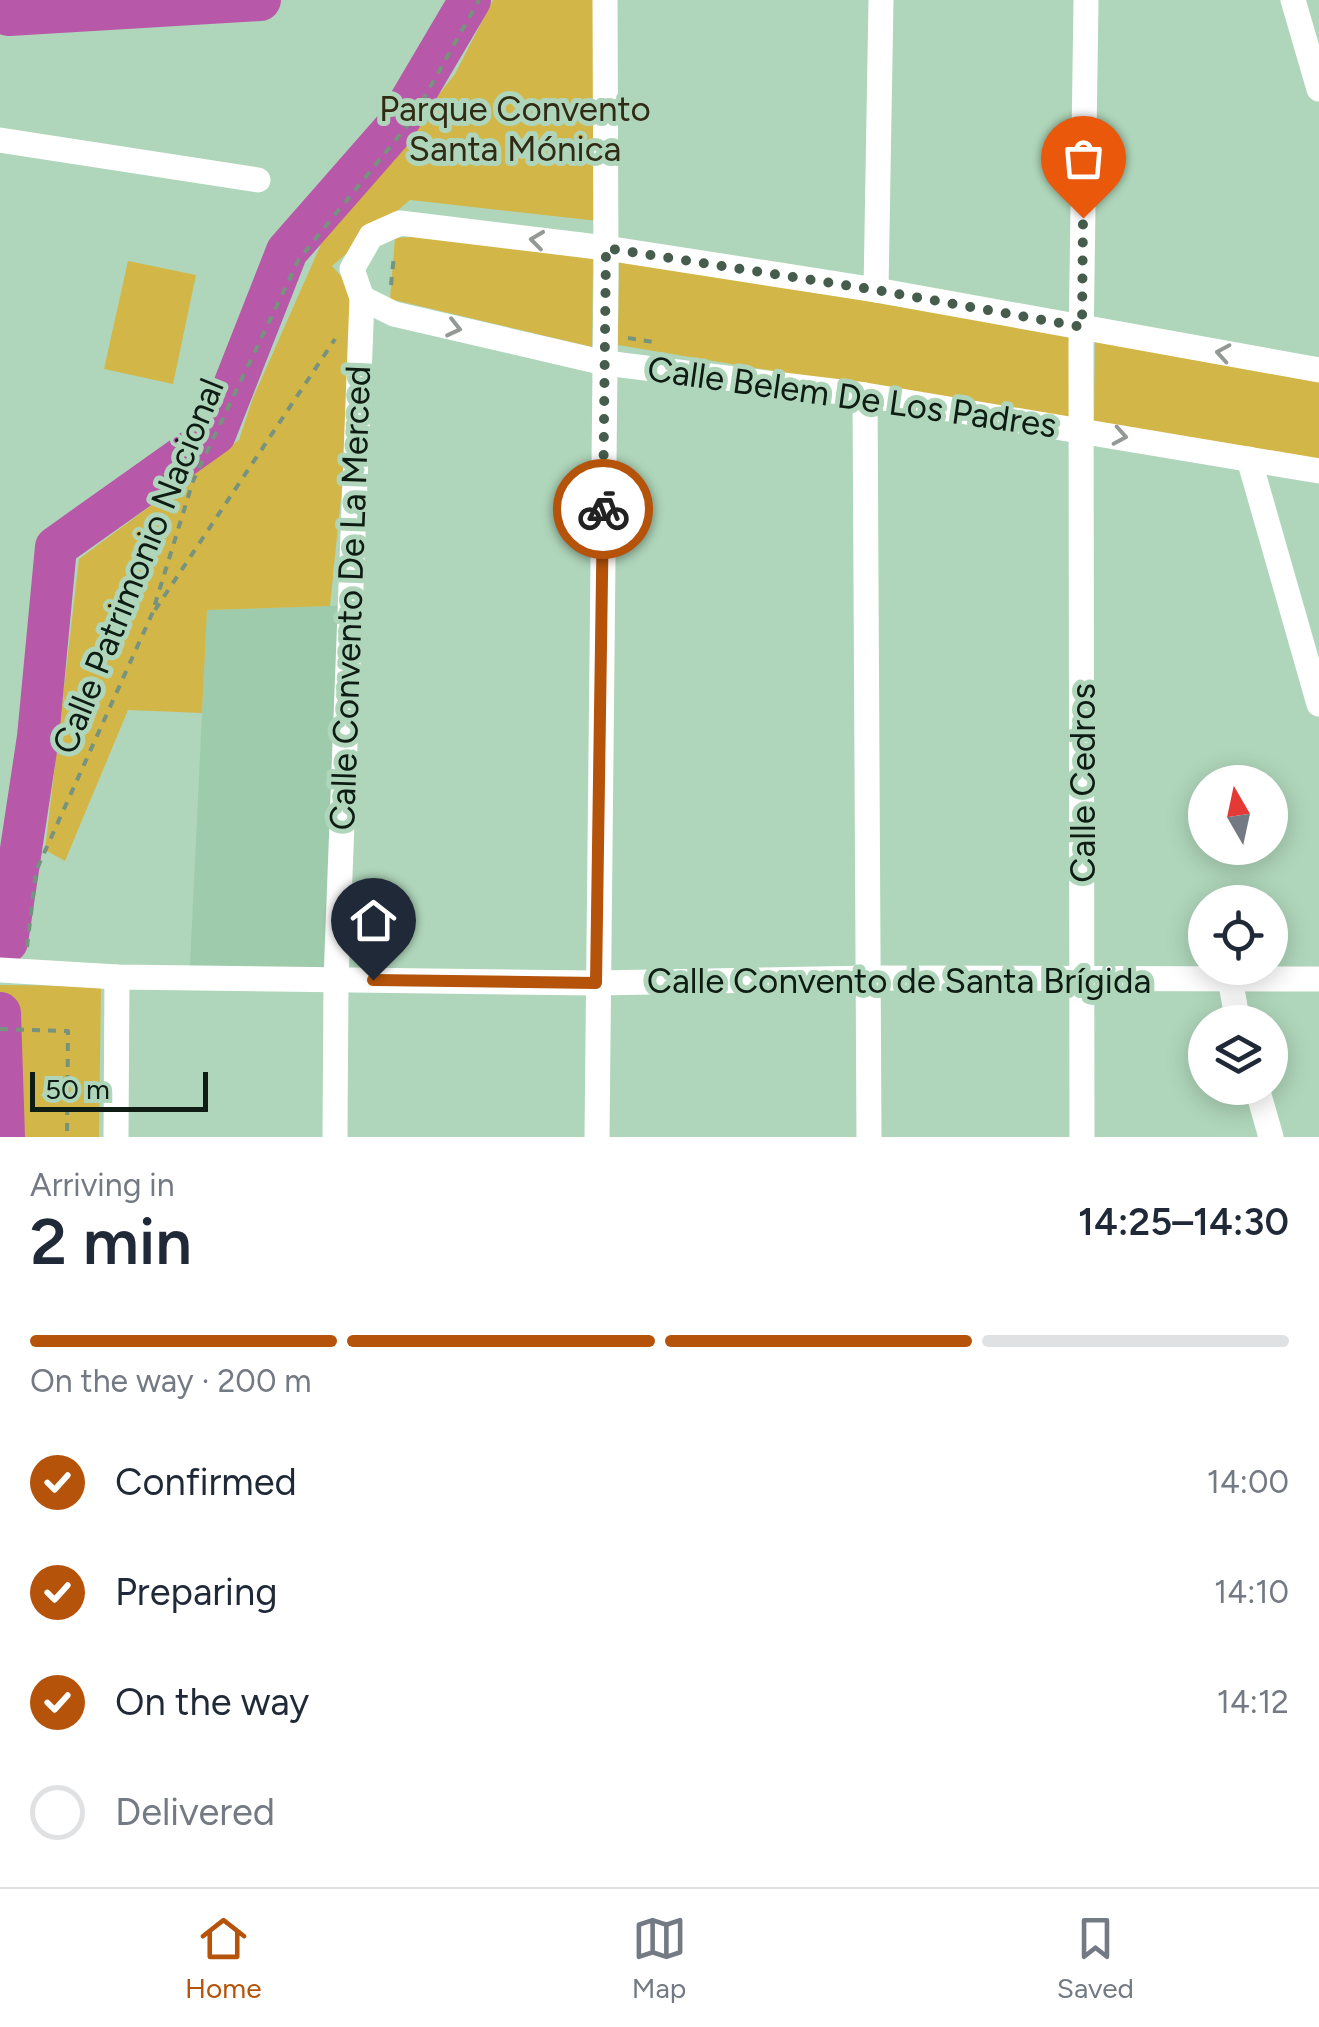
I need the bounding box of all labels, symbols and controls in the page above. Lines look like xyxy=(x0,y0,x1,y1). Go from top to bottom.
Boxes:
park label: Parque Convento Santa Mónica xyxy=(379,88,651,170)
pin xyxy=(1041,116,1126,219)
icon: bag xyxy=(1056,131,1111,186)
one-way arrow xyxy=(529,230,545,251)
one-way arrow xyxy=(445,316,462,337)
one-way arrow xyxy=(1215,343,1231,364)
street label: Calle Belem De Los Padres xyxy=(645,347,1059,447)
street label: Calle Convento De La Merced xyxy=(321,365,379,831)
street label: Calle Patrimonio Nacional xyxy=(43,372,233,760)
one-way arrow xyxy=(1111,425,1128,446)
courier xyxy=(553,459,653,559)
icon: bike xyxy=(576,482,631,537)
street label: Calle Cedros xyxy=(1062,683,1104,883)
north arrow xyxy=(1188,765,1288,865)
map controls xyxy=(1188,765,1288,1105)
pin xyxy=(331,878,416,981)
button: locate xyxy=(1188,885,1288,985)
icon: home xyxy=(346,893,401,948)
street label: Calle Convento de Santa Brígida xyxy=(647,960,1151,1002)
button: layers xyxy=(1188,1005,1288,1105)
scale bar xyxy=(30,1067,208,1112)
text: 50 m xyxy=(45,1072,110,1106)
text: Arriving in xyxy=(30,1166,175,1204)
text: 14:25–14:30 xyxy=(1078,1199,1289,1245)
text: 2 min xyxy=(30,1202,192,1280)
text: On the way · 200 m xyxy=(30,1362,312,1400)
icon: check xyxy=(30,1455,85,1510)
text: Confirmed xyxy=(115,1459,297,1505)
text: 14:00 xyxy=(1207,1463,1289,1501)
icon: check xyxy=(30,1565,85,1620)
text: Preparing xyxy=(115,1569,277,1615)
text: 14:10 xyxy=(1214,1573,1289,1611)
icon: check xyxy=(30,1675,85,1730)
text: On the way xyxy=(115,1679,309,1725)
text: 14:12 xyxy=(1217,1683,1289,1721)
text: Delivered xyxy=(115,1789,275,1835)
tab: Home xyxy=(185,1911,261,2005)
tab: Map xyxy=(632,1911,687,2005)
tab: Saved xyxy=(1057,1911,1134,2005)

